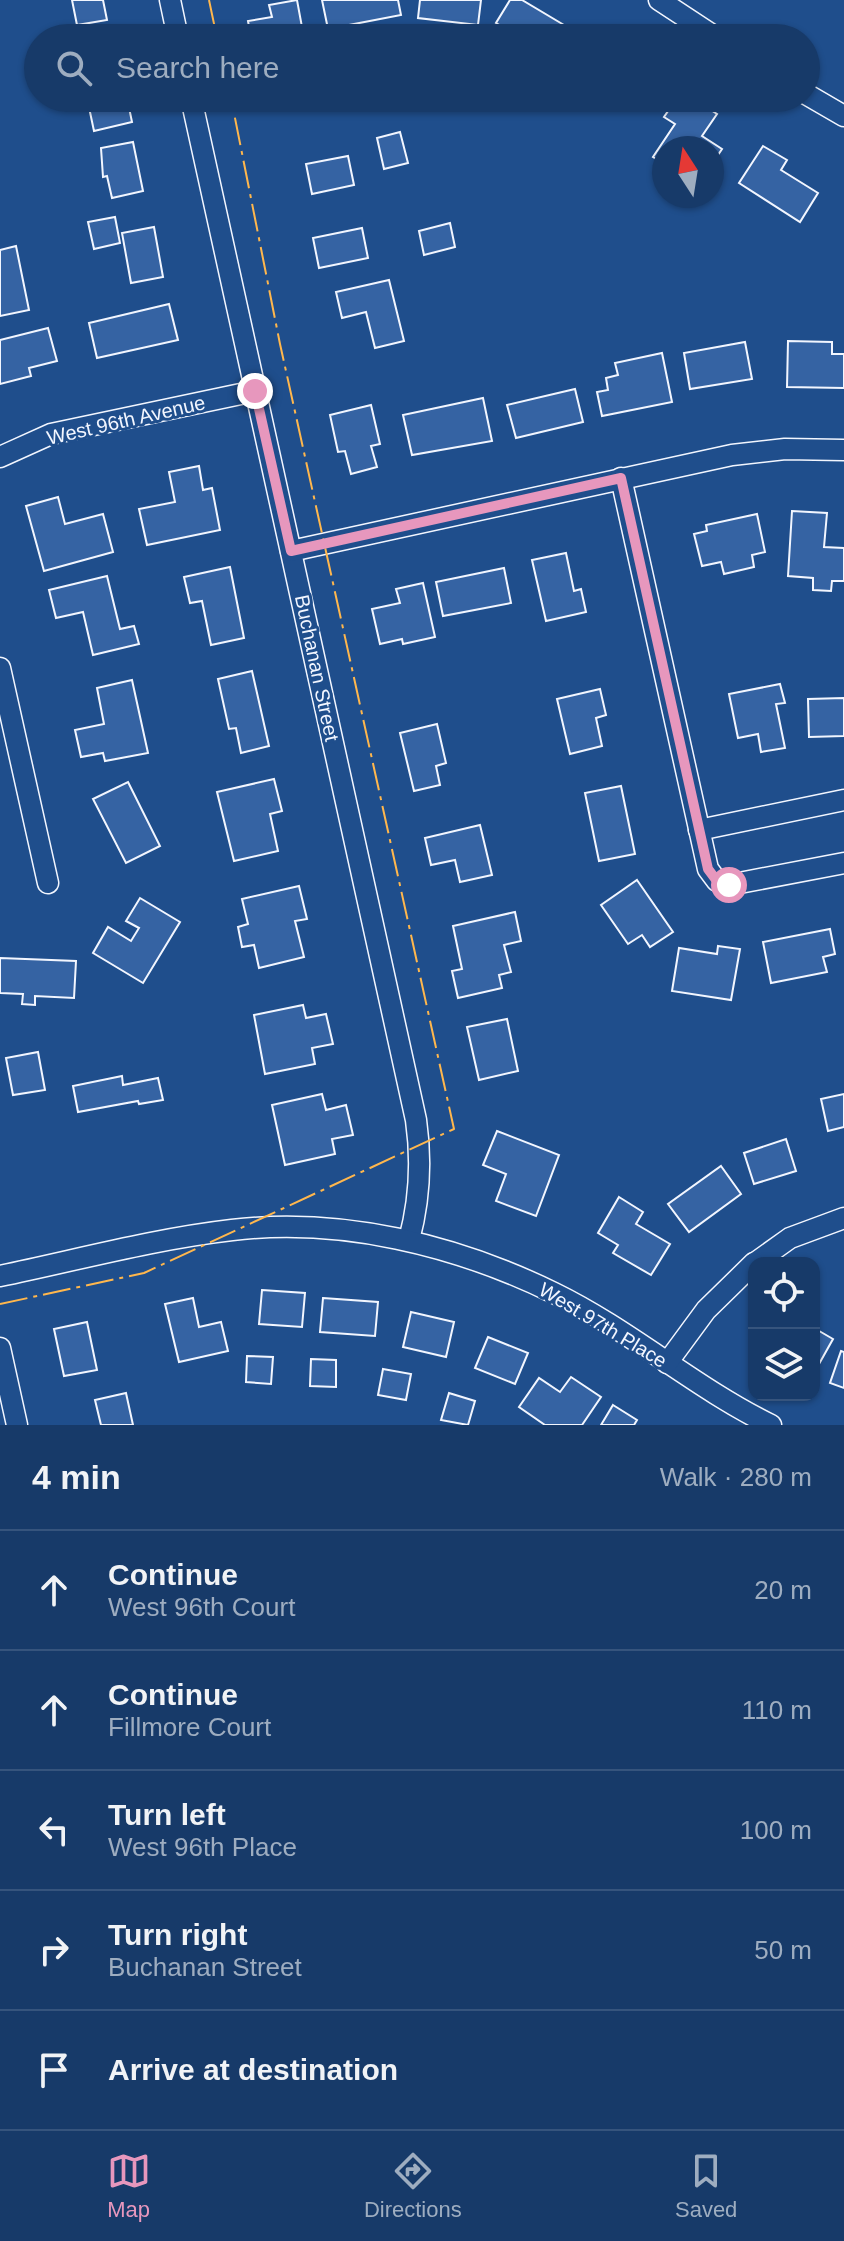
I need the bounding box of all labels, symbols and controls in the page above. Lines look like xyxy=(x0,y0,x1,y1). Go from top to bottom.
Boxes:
search box xyxy=(24,24,820,112)
icon: search xyxy=(52,46,96,90)
text: Search here xyxy=(116,51,279,84)
north arrow xyxy=(652,136,724,208)
route end xyxy=(237,373,273,409)
street label: West 96th Avenue xyxy=(45,391,207,449)
street label: Buchanan Street xyxy=(291,593,343,744)
route start xyxy=(711,867,747,903)
map controls xyxy=(748,1257,820,1401)
button: locate xyxy=(748,1257,820,1329)
street label: West 97th Place xyxy=(535,1278,671,1372)
button: layers xyxy=(748,1329,820,1401)
text: 4 min xyxy=(32,1458,121,1496)
text: Walk · 280 m xyxy=(660,1462,812,1492)
text: Continue xyxy=(108,1558,238,1591)
icon: ahead xyxy=(32,1568,76,1612)
text: 20 m xyxy=(754,1575,812,1605)
text: West 96th Court xyxy=(108,1592,295,1622)
text: Continue xyxy=(108,1678,238,1711)
icon: ahead xyxy=(32,1688,76,1732)
text: 110 m xyxy=(742,1695,812,1725)
text: Fillmore Court xyxy=(108,1712,271,1742)
text: Turn left xyxy=(108,1798,226,1831)
icon: left xyxy=(32,1808,76,1852)
text: 100 m xyxy=(740,1815,812,1845)
text: West 96th Place xyxy=(108,1832,297,1862)
text: Turn right xyxy=(108,1918,247,1951)
icon: right xyxy=(32,1928,76,1972)
text: 50 m xyxy=(754,1935,812,1965)
text: Buchanan Street xyxy=(108,1952,302,1982)
icon: arrive xyxy=(32,2048,76,2092)
text: Arrive at destination xyxy=(108,2053,398,2086)
tab: Map xyxy=(107,2149,151,2223)
tab: Directions xyxy=(364,2149,462,2223)
tab: Saved xyxy=(675,2149,737,2223)

